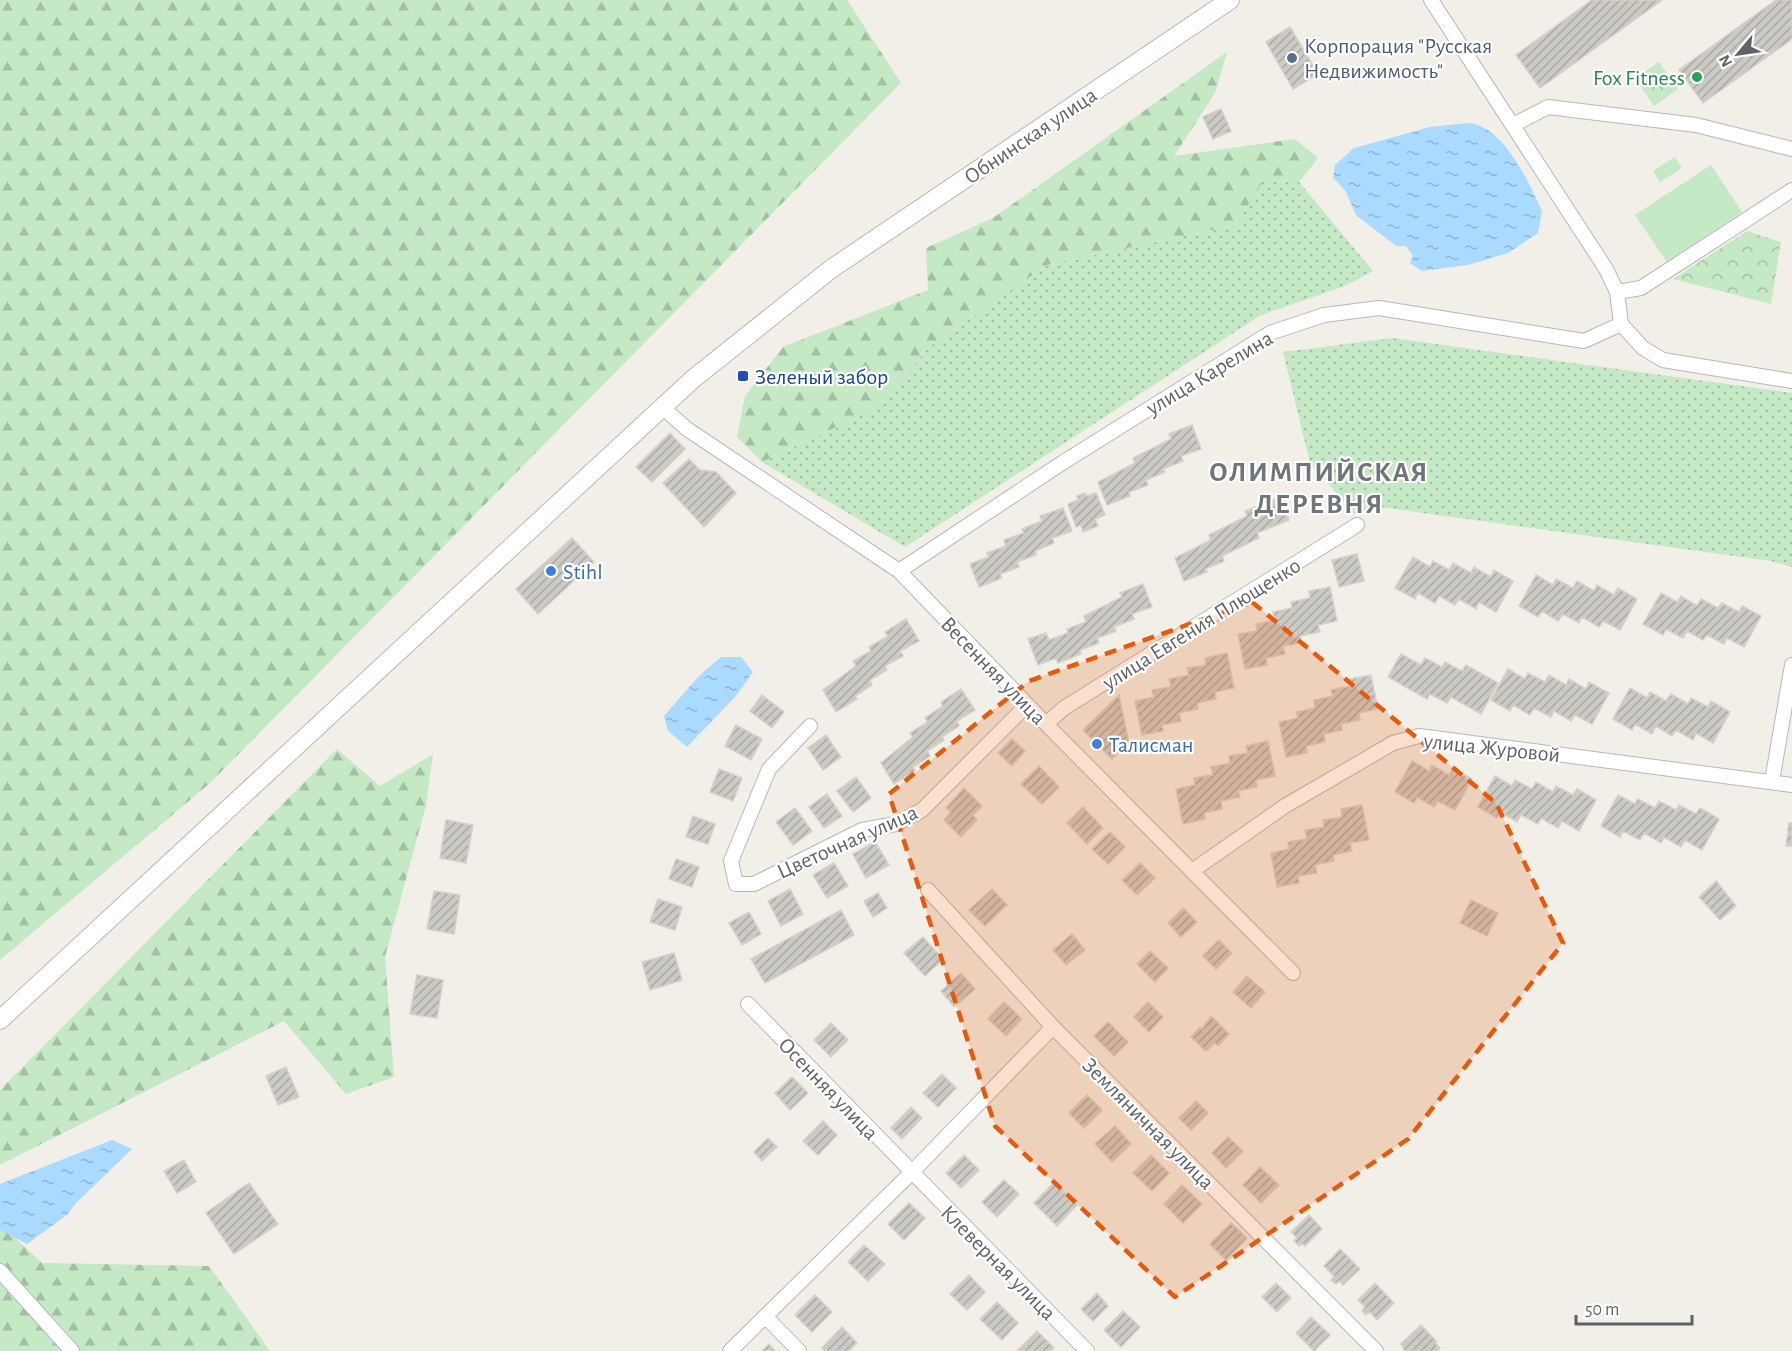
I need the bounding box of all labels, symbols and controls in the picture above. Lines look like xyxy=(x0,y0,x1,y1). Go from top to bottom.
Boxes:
north arrow xyxy=(1708,24,1768,84)
place label: Корпорация "Русская Недвижимость" xyxy=(1304,35,1492,82)
marker: Корпорация "Русская Недвижимость" xyxy=(1285,51,1299,65)
text: N xyxy=(1716,52,1735,70)
place label: Fox Fitness xyxy=(1593,67,1685,89)
marker: Fox Fitness xyxy=(1690,70,1704,84)
street label: Обнинская улица xyxy=(960,83,1101,188)
street label: улица Карелина xyxy=(1142,327,1277,420)
place label: Зеленый забор xyxy=(755,366,888,388)
marker: Зеленый забор xyxy=(736,369,750,383)
district label: ОЛИМПИЙСКАЯ ДЕРЕВНЯ xyxy=(1209,458,1429,519)
street label: улица Евгения Плющенко xyxy=(1098,554,1304,694)
place label: Stihl xyxy=(563,561,603,583)
marker: Stihl xyxy=(544,564,558,578)
street label: Весенняя улица xyxy=(936,612,1050,729)
street label: улица Журовой xyxy=(1422,730,1561,766)
place label: Талисман xyxy=(1109,734,1194,756)
marker: Талисман xyxy=(1090,737,1104,751)
street label: Цветочная улица xyxy=(774,801,921,883)
street label: Осенняя улица xyxy=(774,1033,882,1144)
street label: Земляничная улица xyxy=(1078,1054,1218,1194)
street label: Клеверная улица xyxy=(937,1201,1060,1324)
scale bar xyxy=(1576,1288,1692,1326)
text: 50 m xyxy=(1585,1301,1619,1319)

